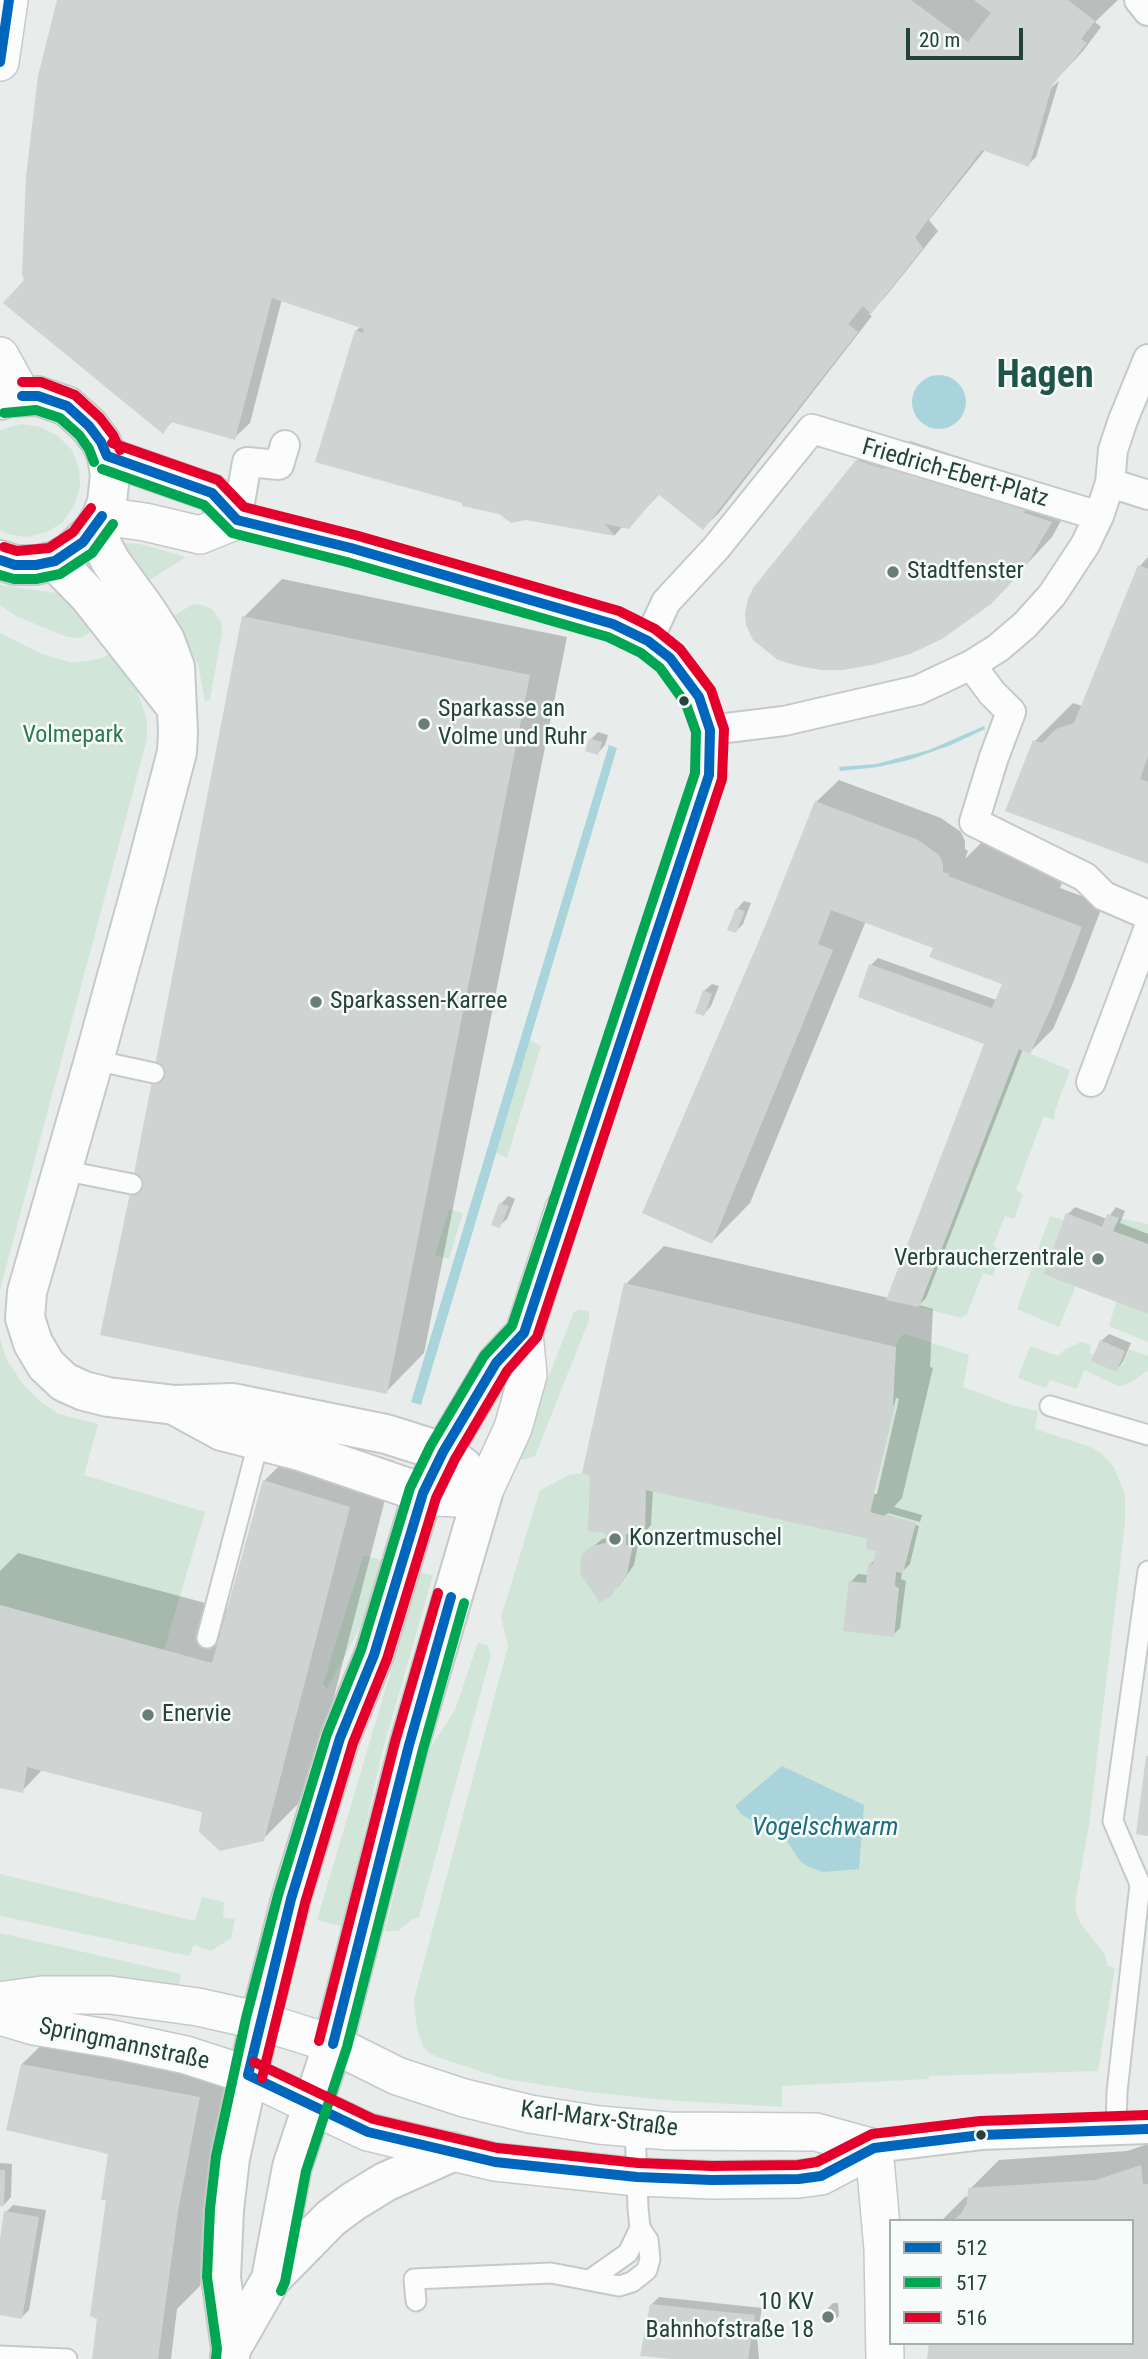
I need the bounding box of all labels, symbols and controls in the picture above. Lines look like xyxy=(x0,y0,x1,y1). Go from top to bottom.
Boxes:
scale bar xyxy=(910,14,1027,58)
text: 20 m xyxy=(919,28,960,52)
district label: Hagen xyxy=(996,354,1094,400)
street label: Friedrich-Ebert-Platz xyxy=(858,434,1052,514)
place label: Stadtfenster xyxy=(907,558,1024,586)
marker: Stadtfenster xyxy=(885,564,901,580)
unlabelled marker xyxy=(677,694,691,708)
place label: Sparkasse an Volme und Ruhr xyxy=(438,696,587,752)
marker: Sparkasse an Volme und Ruhr xyxy=(416,716,432,732)
park label: Volmepark xyxy=(22,722,124,750)
place label: Sparkassen-Karree xyxy=(330,988,508,1016)
marker: Sparkassen-Karree xyxy=(308,994,324,1010)
place label: Verbraucherzentrale xyxy=(894,1245,1084,1273)
marker: Verbraucherzentrale xyxy=(1090,1251,1106,1267)
place label: Konzertmuschel xyxy=(629,1525,782,1553)
marker: Konzertmuschel xyxy=(607,1531,623,1547)
place label: Enervie xyxy=(162,1701,231,1729)
marker: Enervie xyxy=(140,1707,156,1723)
water label: Vogelschwarm xyxy=(752,1812,898,1844)
street label: Springmannstraße xyxy=(36,2013,212,2077)
street label: Karl-Marx-Straße xyxy=(519,2096,679,2144)
unlabelled marker xyxy=(974,2128,988,2142)
legend xyxy=(889,2219,1134,2345)
text: 512 xyxy=(956,2236,987,2260)
text: 517 xyxy=(956,2271,987,2295)
place label: 10 KV Bahnhofstraße 18 xyxy=(646,2289,814,2345)
text: 516 xyxy=(956,2306,987,2330)
marker: 10 KV Bahnhofstraße 18 xyxy=(820,2309,836,2325)

